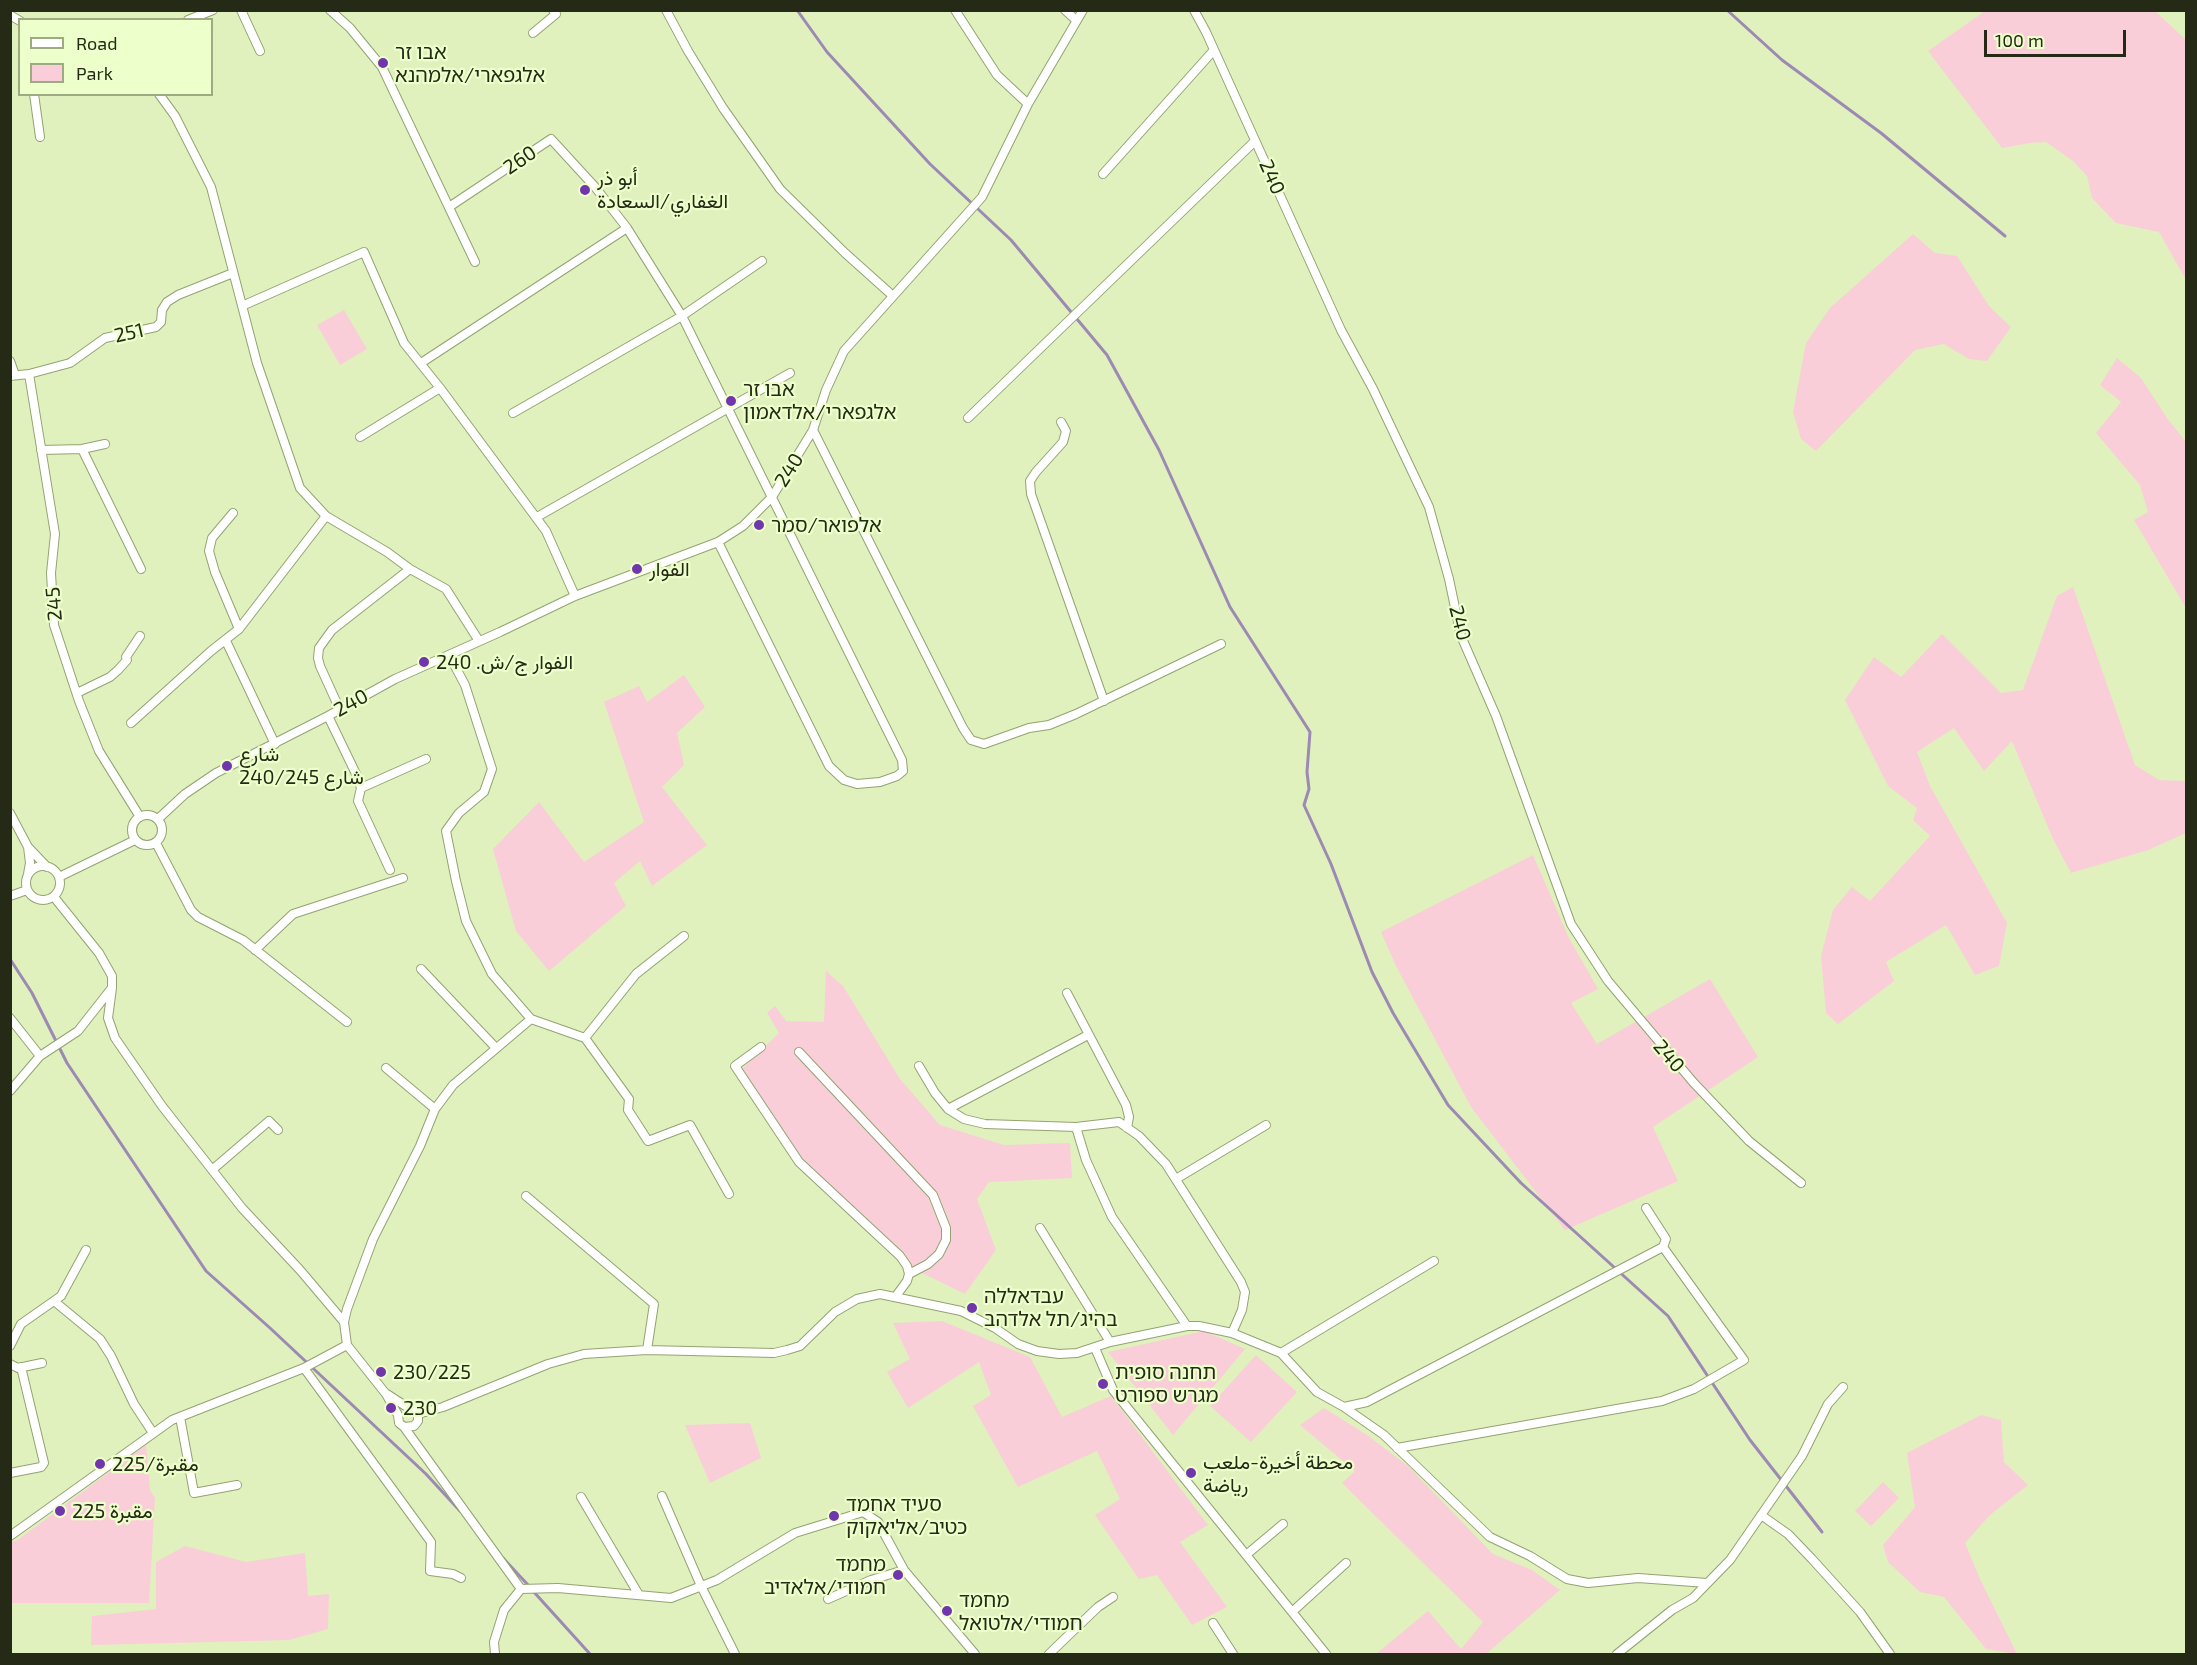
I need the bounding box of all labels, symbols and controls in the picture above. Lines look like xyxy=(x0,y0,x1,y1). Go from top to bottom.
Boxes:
legend xyxy=(18,18,213,96)
scale bar xyxy=(1987,18,2130,56)
text: 100 m xyxy=(1995,29,2044,51)
text: Road xyxy=(76,32,117,54)
place label: אבו זר אלגפארי/אלמהנא xyxy=(395,40,545,87)
marker: אבו זר אלגפארי/אלמהנא xyxy=(376,56,390,70)
text: Park xyxy=(76,62,113,84)
street label: 260 xyxy=(499,140,541,180)
street label: 240 xyxy=(1254,156,1290,198)
place label: أبو ذر الغفاري/السعادة xyxy=(597,166,728,213)
marker: أبو ذر الغفاري/السعادة xyxy=(578,183,592,197)
street label: 251 xyxy=(112,318,146,348)
place label: אבו זר אלגפארי/אלדאמון xyxy=(743,377,896,424)
marker: אבו זר אלגפארי/אלדאמון xyxy=(724,394,738,408)
street label: 240 xyxy=(769,449,809,491)
place label: אלפואר/סמר xyxy=(771,513,882,537)
marker: אלפואר/סמר xyxy=(752,518,766,532)
place label: الفوار xyxy=(649,557,690,581)
marker: الفوار xyxy=(630,562,644,576)
street label: 245 xyxy=(41,586,67,622)
street label: 240 xyxy=(1444,603,1476,643)
place label: الفوار ج/ش. 240 xyxy=(436,650,573,674)
marker: الفوار ج/ش. 240 xyxy=(417,655,431,669)
street label: 240 xyxy=(330,684,372,722)
place label: شارع 240/شارع 245 xyxy=(239,742,364,789)
marker: شارع 240/شارع 245 xyxy=(220,759,234,773)
street label: 240 xyxy=(1648,1035,1690,1077)
place label: עבדאללה בהיג/תל אלדהב xyxy=(984,1284,1118,1331)
marker: עבדאללה בהיג/תל אלדהב xyxy=(965,1301,979,1315)
place label: 230/225 xyxy=(393,1360,471,1384)
place label: תחנה סופית מגרש ספורט xyxy=(1115,1360,1218,1407)
marker: 230/225 xyxy=(374,1365,388,1379)
marker: תחנה סופית מגרש ספורט xyxy=(1096,1377,1110,1391)
place label: 230 xyxy=(403,1396,437,1420)
marker: 230 xyxy=(384,1401,398,1415)
place label: محطة أخيرة-ملعب رياضة xyxy=(1203,1450,1353,1497)
place label: مقبرة/225 xyxy=(112,1452,199,1476)
marker: مقبرة/225 xyxy=(93,1457,107,1471)
marker: محطة أخيرة-ملعب رياضة xyxy=(1184,1466,1198,1480)
place label: סעיד אחמד כטיב/אליאקוק xyxy=(846,1492,967,1539)
place label: مقبرة 225 xyxy=(72,1499,153,1523)
marker: مقبرة 225 xyxy=(53,1504,67,1518)
marker: סעיד אחמד כטיב/אליאקוק xyxy=(827,1509,841,1523)
place label: מחמד חמודי/אלאדיב xyxy=(764,1552,886,1599)
marker: מחמד חמודי/אלאדיב xyxy=(891,1568,905,1582)
place label: מחמד חמודי/אלטואל xyxy=(959,1588,1083,1635)
marker: מחמד חמודי/אלטואל xyxy=(940,1604,954,1618)

